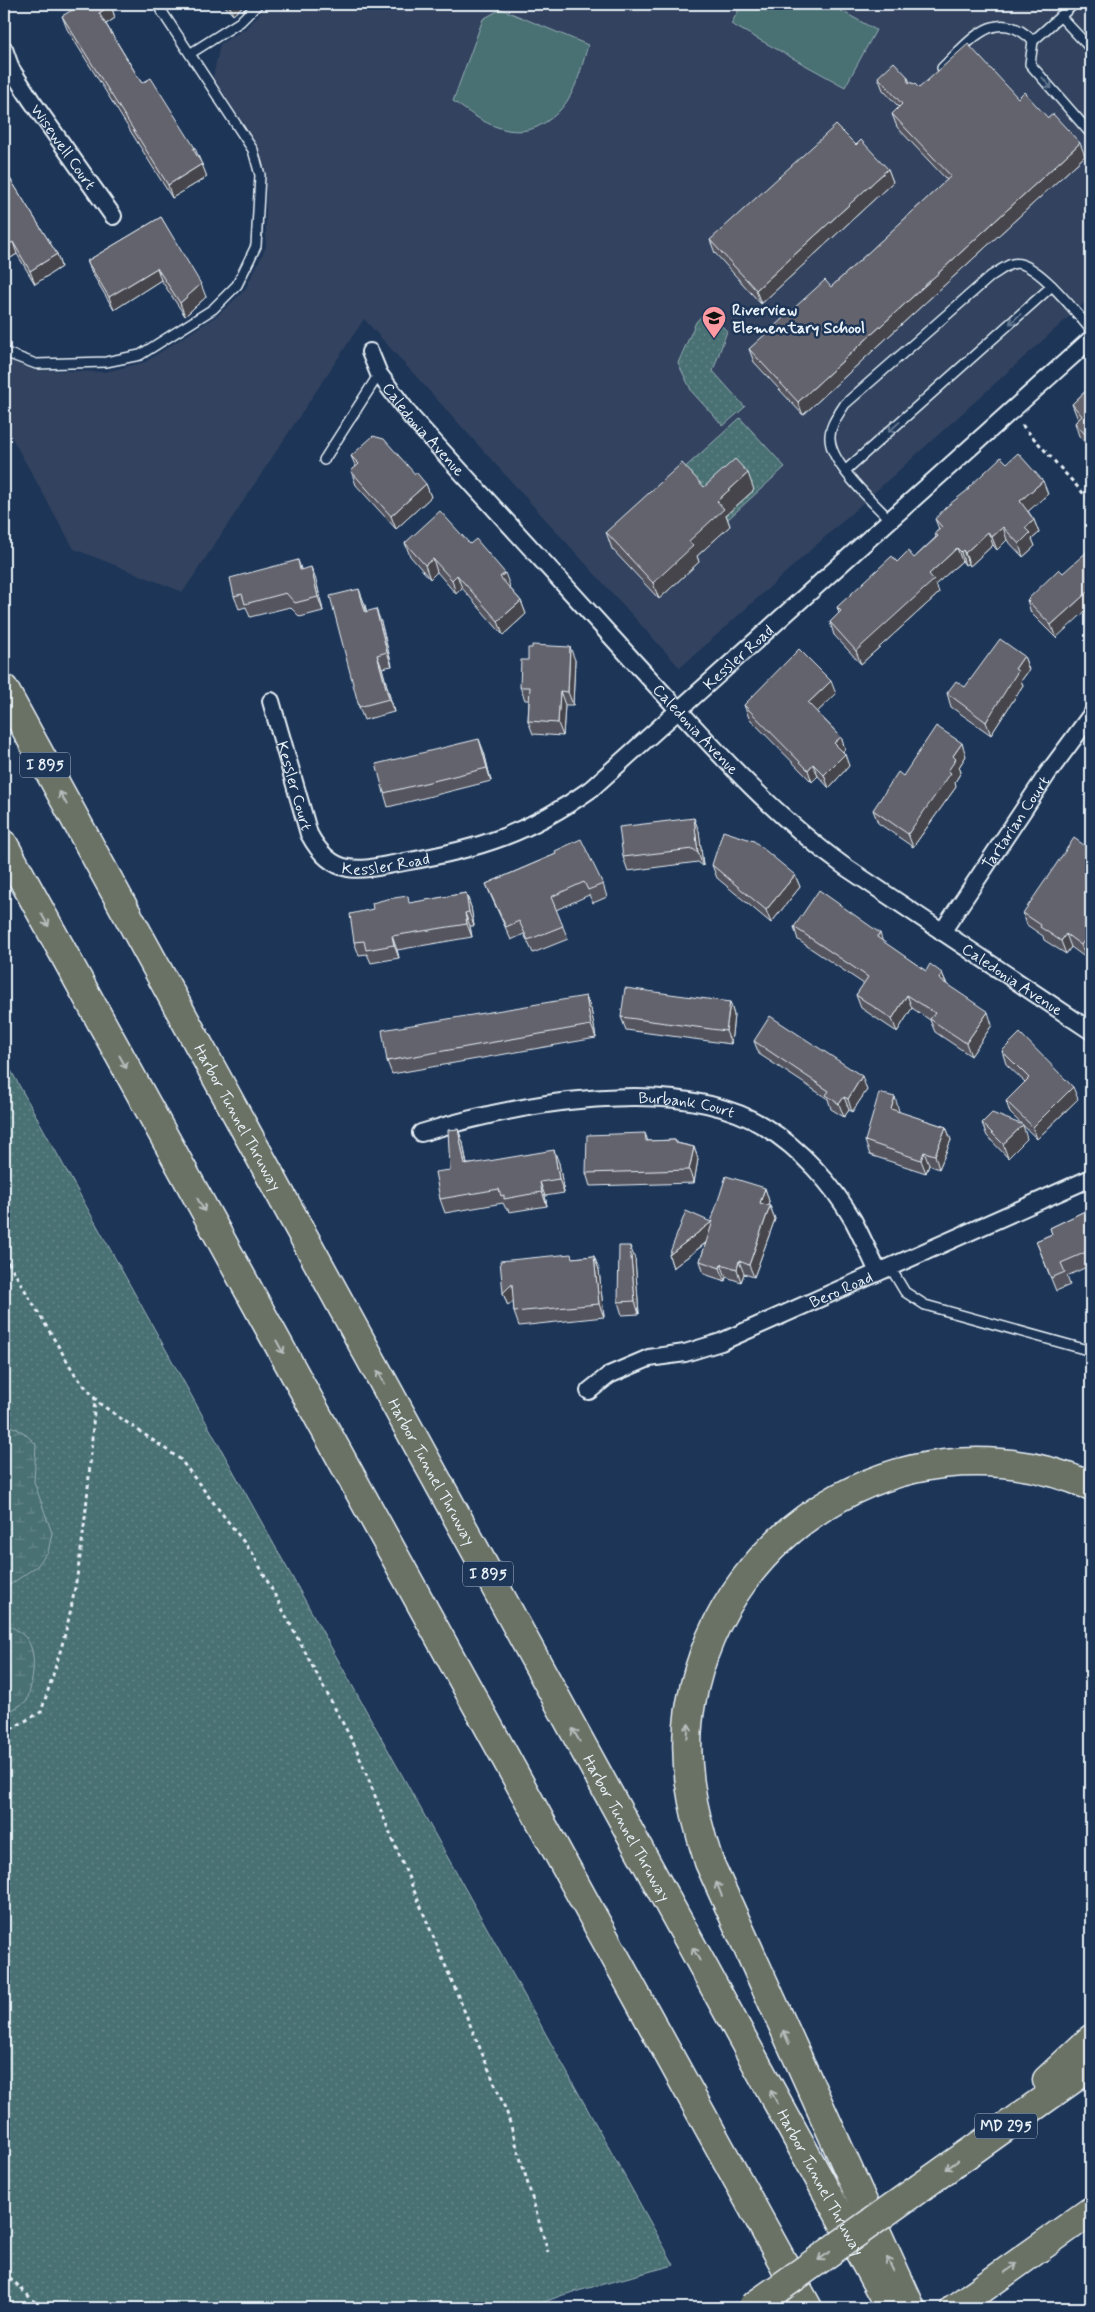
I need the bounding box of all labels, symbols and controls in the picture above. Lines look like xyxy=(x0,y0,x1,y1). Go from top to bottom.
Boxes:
one-way arrow xyxy=(1041,77,1053,90)
street label: Wisewell Court xyxy=(25,100,100,194)
place label: Riverview Elementary School xyxy=(732,300,865,339)
school or university icon: Riverview Elementary School xyxy=(701,305,727,339)
one-way arrow xyxy=(1009,313,1022,325)
street label: Caledonia Avenue xyxy=(377,379,469,482)
one-way arrow xyxy=(888,421,901,433)
street label: Kessler Road xyxy=(699,621,779,695)
street label: Caledonia Avenue xyxy=(648,680,743,780)
street label: Kessler Court xyxy=(271,739,316,833)
road number: I 895 xyxy=(20,752,70,778)
street label: Tartarian Court xyxy=(978,772,1055,874)
one-way arrow xyxy=(58,791,68,806)
street label: Kessler Road xyxy=(340,849,431,881)
one-way arrow xyxy=(40,912,50,927)
street label: Caledonia Avenue xyxy=(957,939,1067,1022)
street label: Harbor Tunnel Thruway xyxy=(188,1041,286,1195)
one-way arrow xyxy=(118,1055,128,1070)
street label: Burbank Court xyxy=(638,1088,737,1124)
one-way arrow xyxy=(197,1197,207,1211)
street label: Bero Road xyxy=(806,1267,876,1314)
one-way arrow xyxy=(276,1339,285,1354)
one-way arrow xyxy=(375,1371,385,1385)
street label: Harbor Tunnel Thruway xyxy=(382,1395,480,1549)
road number: I 895 xyxy=(463,1562,513,1586)
one-way arrow xyxy=(684,1723,693,1739)
one-way arrow xyxy=(571,1727,581,1742)
street label: Harbor Tunnel Thruway xyxy=(577,1751,674,1905)
one-way arrow xyxy=(714,1881,723,1896)
one-way arrow xyxy=(691,1947,700,1962)
one-way arrow xyxy=(781,2030,791,2045)
one-way arrow xyxy=(769,2090,779,2104)
street label: Harbor Tunnel Thruway xyxy=(771,2106,868,2260)
road number: MD 295 xyxy=(975,2114,1037,2138)
one-way arrow xyxy=(945,2160,959,2170)
one-way arrow xyxy=(817,2251,831,2261)
one-way arrow xyxy=(885,2257,895,2272)
one-way arrow xyxy=(1004,2263,1017,2274)

